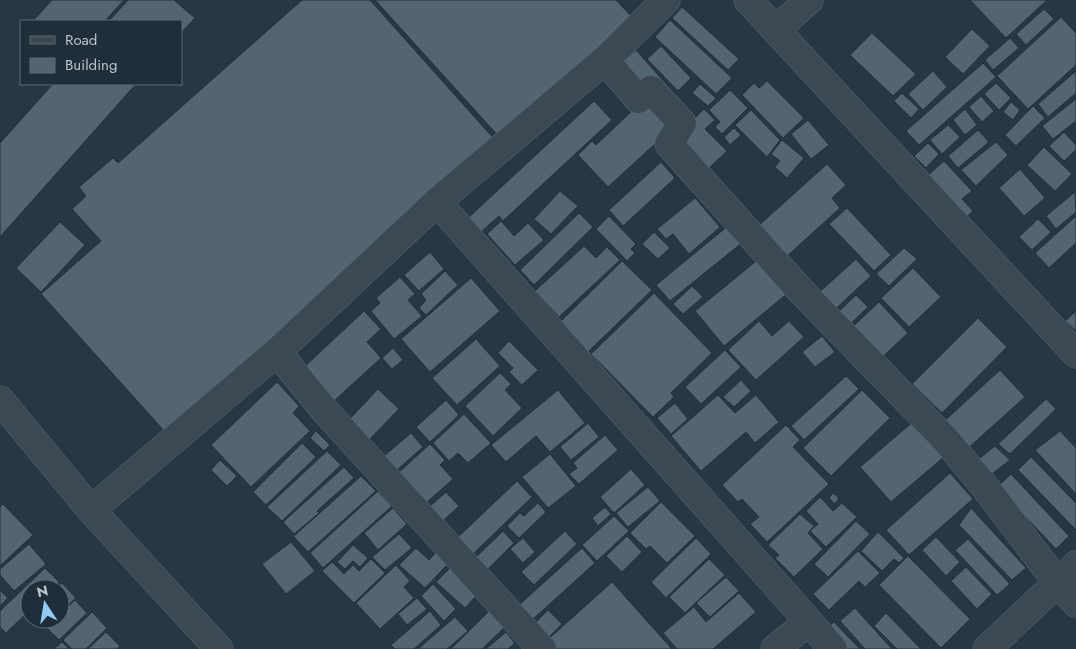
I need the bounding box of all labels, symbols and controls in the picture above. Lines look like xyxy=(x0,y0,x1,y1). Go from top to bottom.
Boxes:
legend xyxy=(20,20,182,85)
text: Road xyxy=(65,29,97,51)
text: Building xyxy=(65,54,117,76)
north arrow xyxy=(20,579,70,629)
text: N xyxy=(35,580,50,602)

